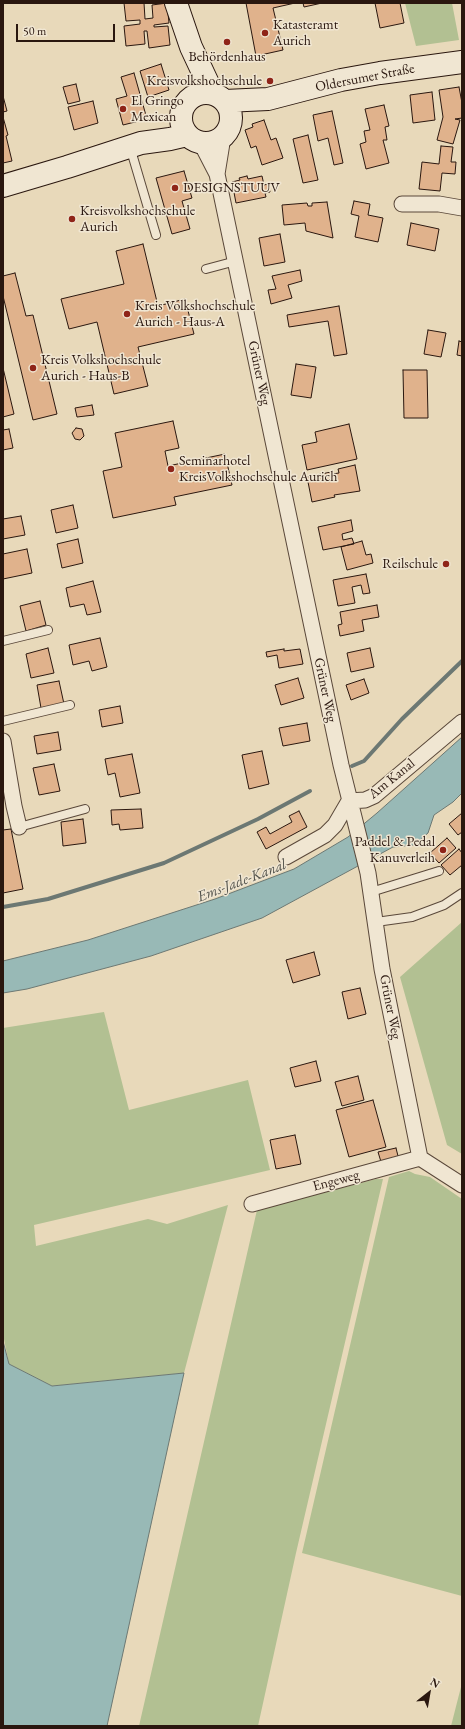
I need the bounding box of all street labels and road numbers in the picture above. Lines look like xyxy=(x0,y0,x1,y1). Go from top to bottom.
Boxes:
street label: Oldersumer Straße xyxy=(314,60,416,96)
street label: Grüner Weg xyxy=(244,339,274,407)
street label: Grüner Weg xyxy=(310,656,340,724)
street label: Am Kanal xyxy=(365,755,419,803)
street label: Grüner Weg xyxy=(375,973,405,1041)
street label: Engeweg xyxy=(311,1167,361,1195)

